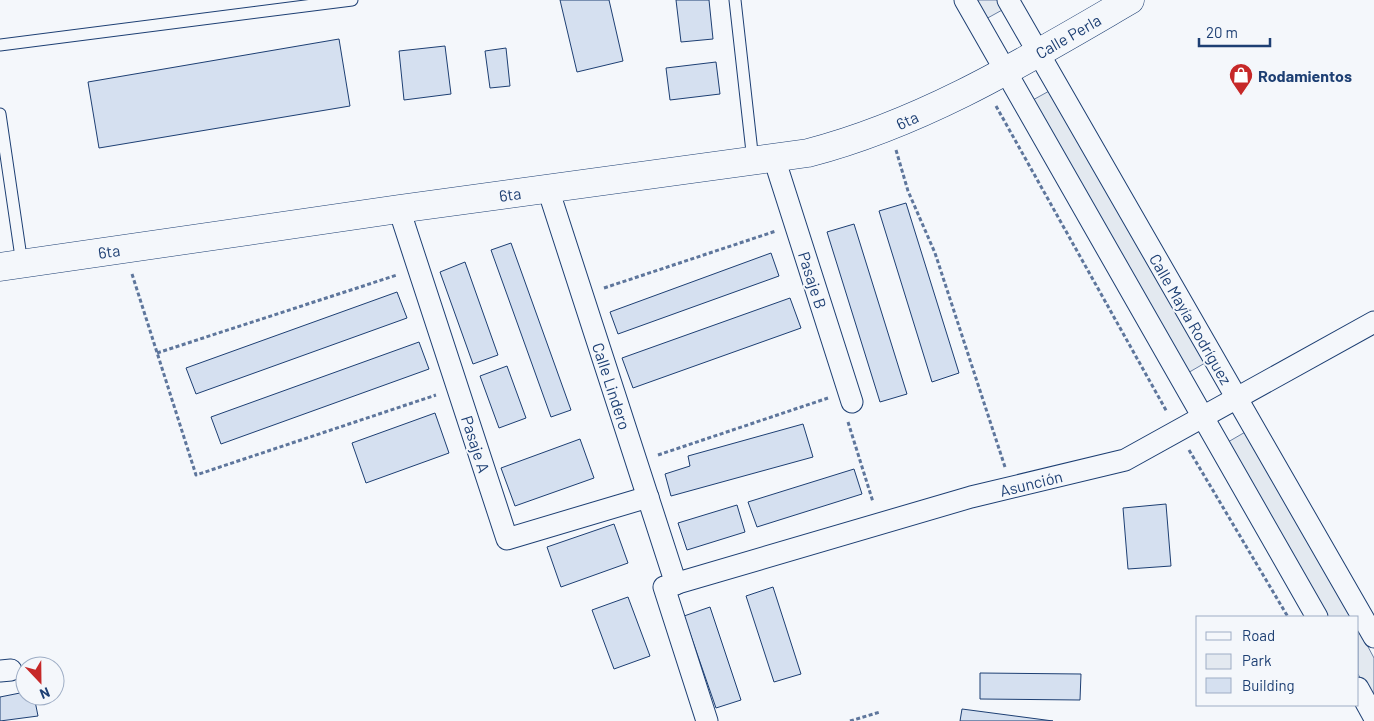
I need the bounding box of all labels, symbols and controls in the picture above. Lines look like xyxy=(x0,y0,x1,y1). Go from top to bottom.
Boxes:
street label: Calle Perla xyxy=(1032,10,1104,62)
scale bar xyxy=(1199,15,1270,47)
text: 20 m xyxy=(1206,23,1238,41)
shop icon: Rodamientos xyxy=(1228,62,1254,96)
place label: Rodamientos xyxy=(1258,66,1352,85)
street label: 6ta xyxy=(893,107,921,133)
street label: 6ta xyxy=(498,183,522,205)
street label: 6ta xyxy=(97,240,121,262)
street label: Pasaje B xyxy=(795,249,831,311)
street label: Calle Mayía Rodríguez xyxy=(1146,250,1236,388)
street label: Calle Lindero xyxy=(589,340,635,432)
street label: Pasaje A xyxy=(458,413,494,475)
street label: Asunción xyxy=(998,466,1064,500)
legend xyxy=(1196,616,1359,706)
text: Road xyxy=(1242,626,1275,644)
text: Park xyxy=(1242,651,1272,669)
north arrow xyxy=(15,656,65,706)
text: Building xyxy=(1242,676,1295,694)
text: N xyxy=(38,684,53,703)

